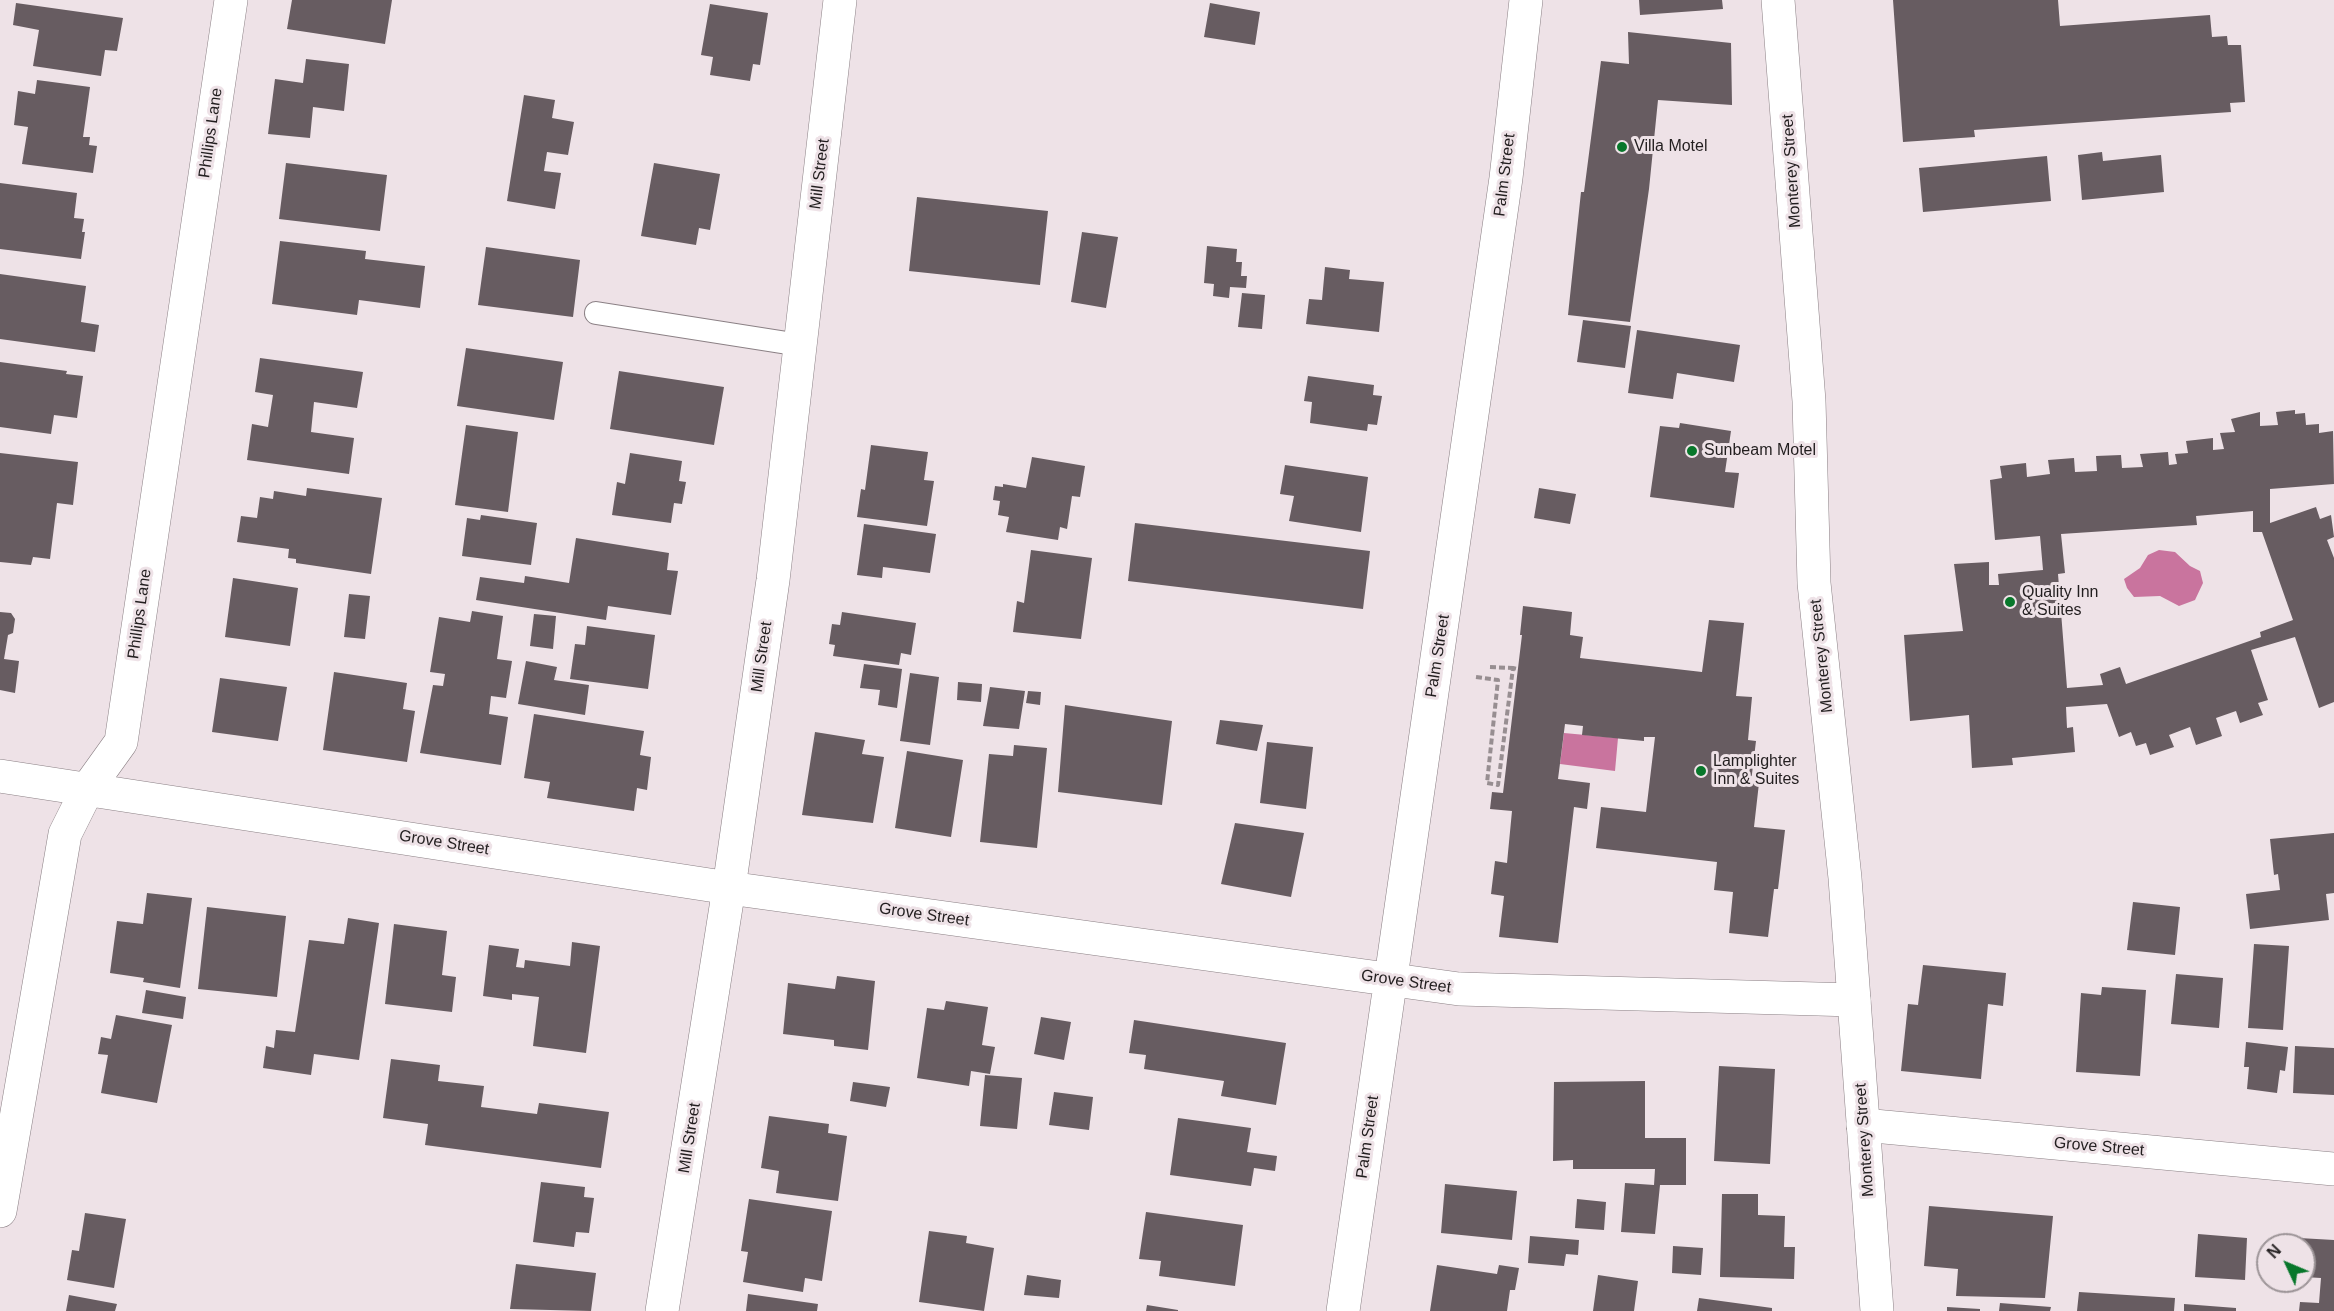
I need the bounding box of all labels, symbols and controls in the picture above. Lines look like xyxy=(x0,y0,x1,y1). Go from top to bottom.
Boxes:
street label: Phillips Lane xyxy=(195,87,227,179)
street label: Monterey Street xyxy=(1778,114,1806,228)
street label: Palm Street xyxy=(1490,132,1520,218)
place label: Villa Motel xyxy=(1634,137,1708,157)
street label: Mill Street xyxy=(806,138,834,210)
marker: Villa Motel xyxy=(1615,140,1629,154)
place label: Sunbeam Motel xyxy=(1704,441,1816,461)
marker: Sunbeam Motel xyxy=(1685,444,1699,458)
street label: Phillips Lane xyxy=(124,568,156,660)
place label: Quality Inn & Suites xyxy=(2022,583,2098,621)
marker: Quality Inn & Suites xyxy=(2003,595,2017,609)
street label: Monterey Street xyxy=(1807,598,1837,714)
street label: Palm Street xyxy=(1422,613,1454,699)
street label: Mill Street xyxy=(748,620,776,694)
place label: Lamplighter Inn & Suites xyxy=(1713,752,1799,790)
marker: Lamplighter Inn & Suites xyxy=(1694,764,1708,778)
street label: Grove Street xyxy=(398,826,490,860)
street label: Grove Street xyxy=(878,899,970,931)
street label: Grove Street xyxy=(1360,966,1452,998)
street label: Monterey Street xyxy=(1851,1083,1879,1197)
street label: Palm Street xyxy=(1353,1094,1383,1180)
street label: Mill Street xyxy=(675,1101,705,1175)
street label: Grove Street xyxy=(2053,1133,2145,1161)
north arrow xyxy=(2256,1233,2316,1293)
text: N xyxy=(2264,1241,2284,1262)

